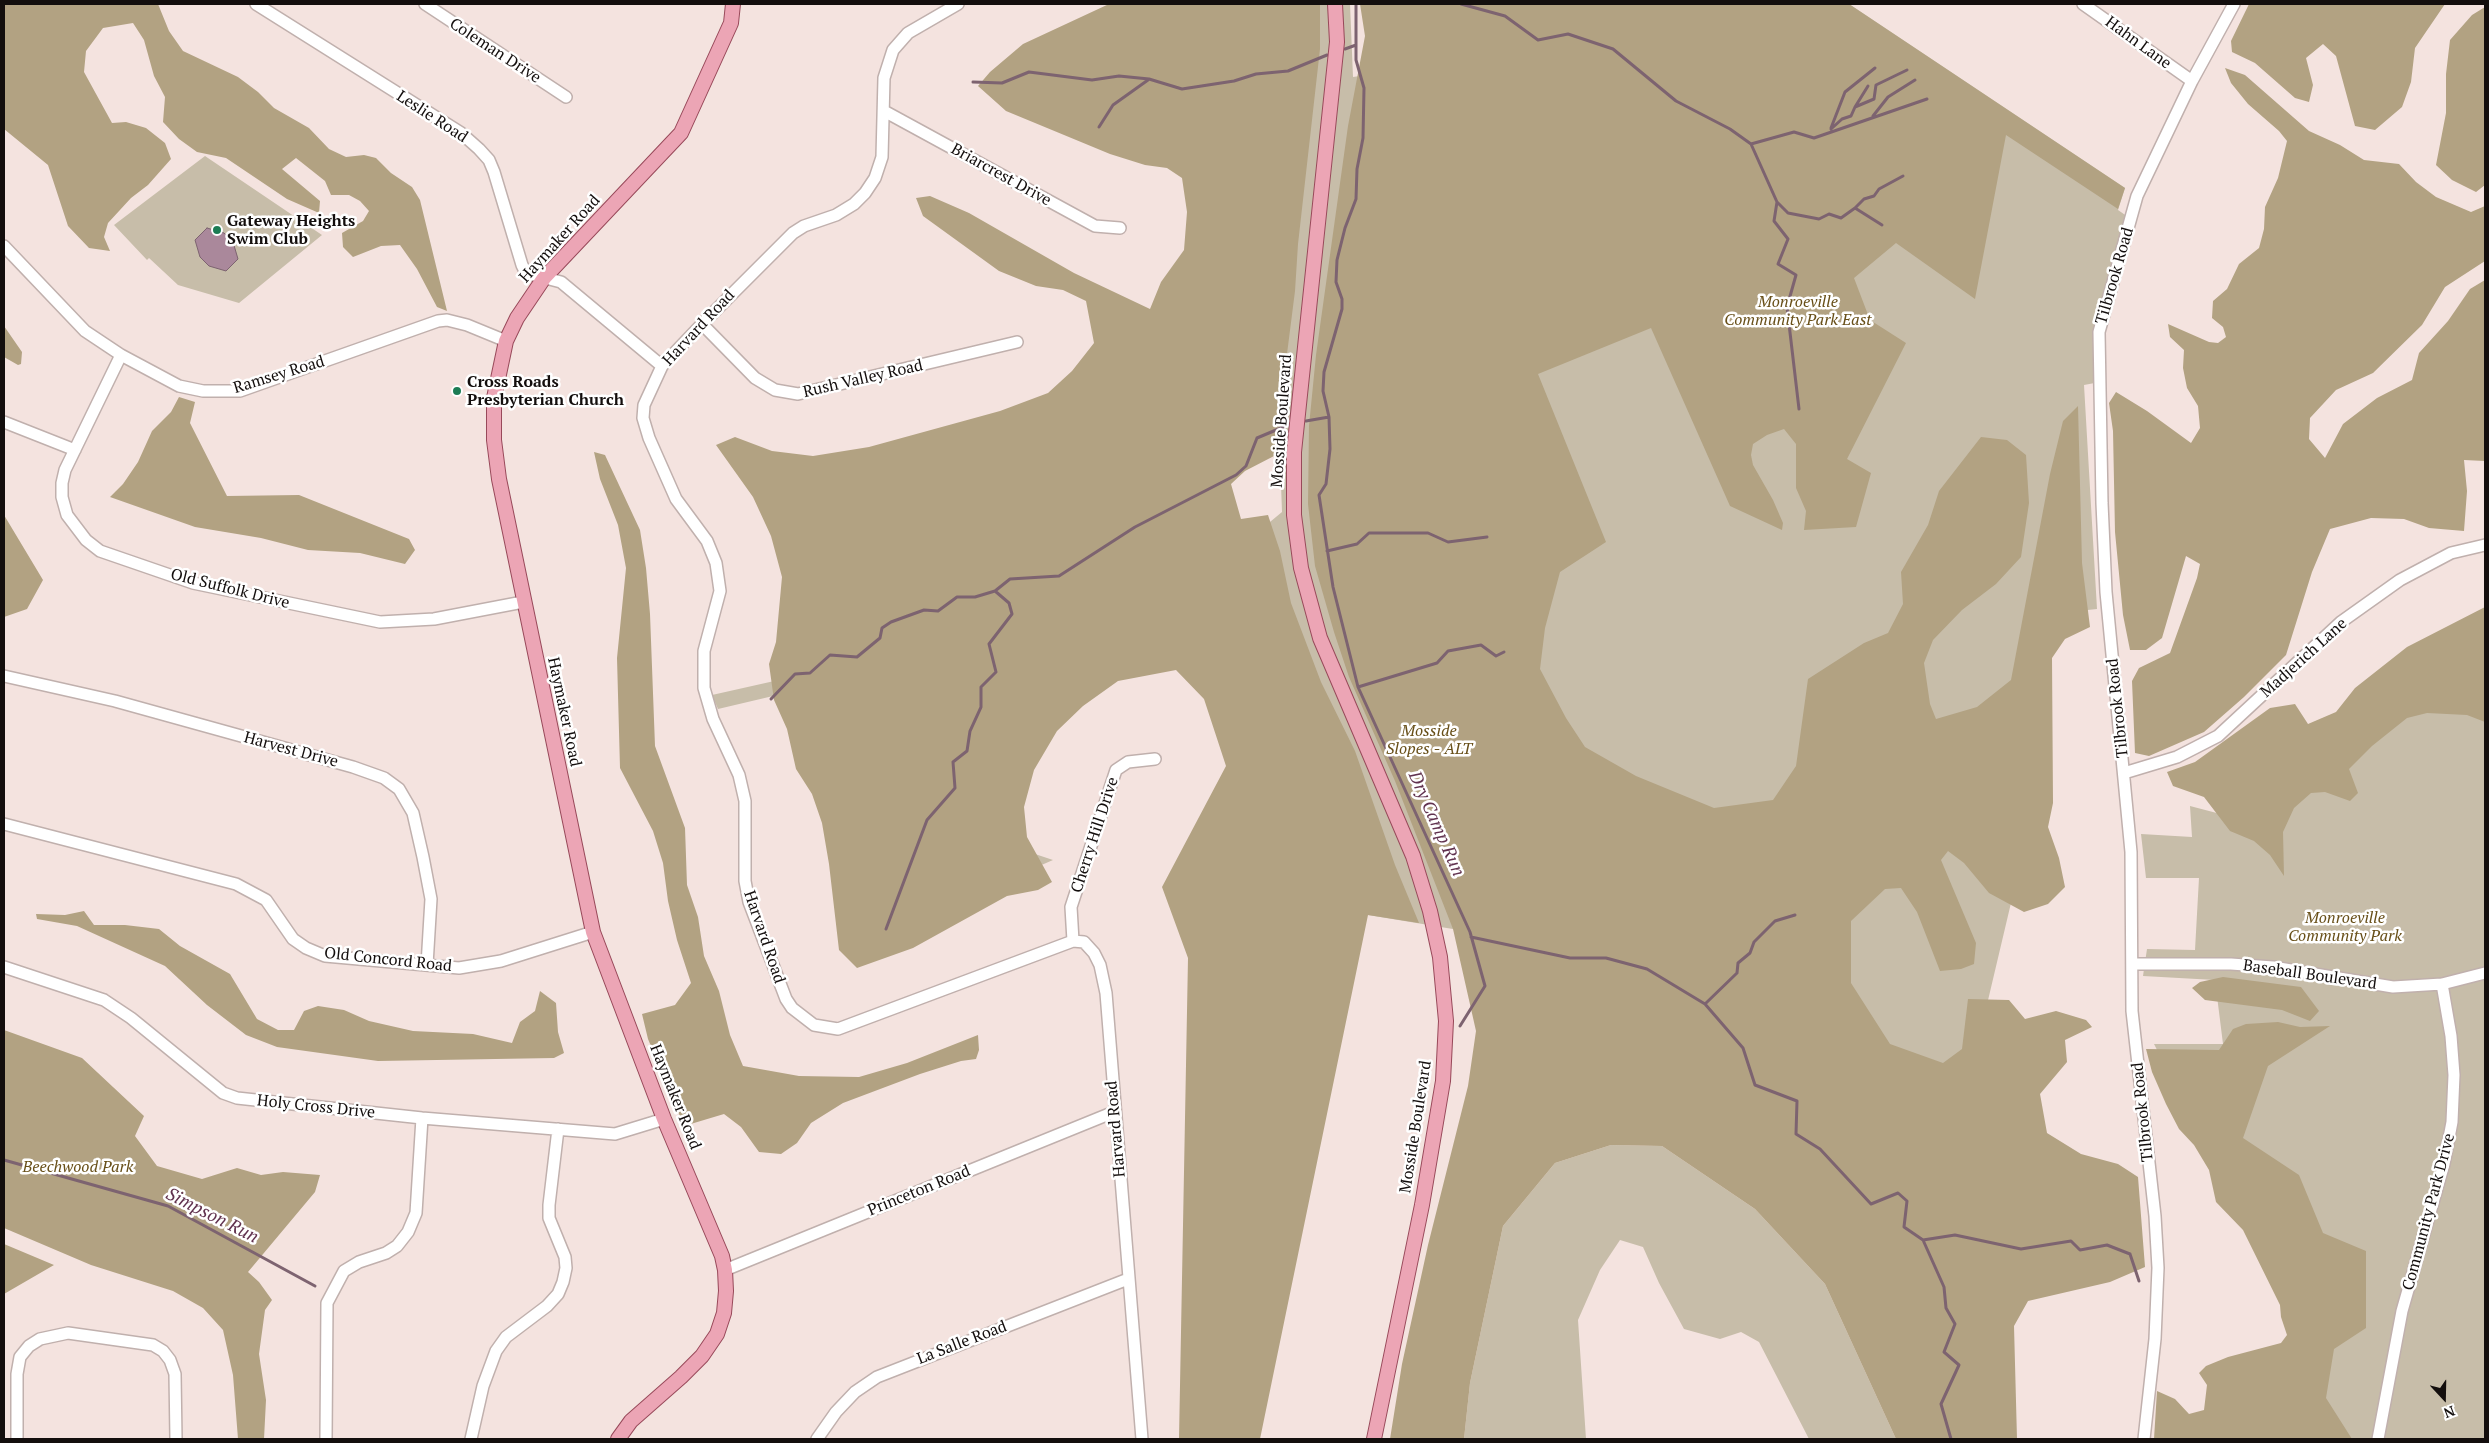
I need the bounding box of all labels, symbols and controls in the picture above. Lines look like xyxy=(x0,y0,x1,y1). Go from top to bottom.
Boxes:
street label: Hahn Lane xyxy=(2101,13,2175,73)
street label: Coleman Drive xyxy=(446,14,544,88)
street label: Leslie Road xyxy=(393,87,471,147)
street label: Briarcrest Drive xyxy=(948,140,1054,210)
street label: Haymaker Road xyxy=(516,191,604,287)
place label: Gateway Heights Swim Club xyxy=(227,211,355,249)
marker: Gateway Heights Swim Club xyxy=(211,224,223,236)
street label: Tilbrook Road xyxy=(2092,225,2138,327)
street label: Harvard Road xyxy=(659,286,739,370)
park label: Monroeville Community Park East xyxy=(1724,292,1872,330)
street label: Ramsey Road xyxy=(231,352,327,398)
street label: Mosside Boulevard xyxy=(1268,354,1296,488)
street label: Rush Valley Road xyxy=(801,356,925,402)
place label: Cross Roads Presbyterian Church xyxy=(467,372,624,410)
marker: Cross Roads Presbyterian Church xyxy=(451,385,463,397)
street label: Old Suffolk Drive xyxy=(169,565,291,613)
street label: Madjerich Lane xyxy=(2257,614,2351,702)
street label: Haymaker Road xyxy=(543,655,585,769)
street label: Tilbrook Road xyxy=(2103,657,2133,759)
park label: Mosside Slopes - ALT xyxy=(1386,721,1472,759)
street label: Harvest Drive xyxy=(242,728,340,772)
water label: Dry Camp Run xyxy=(1403,768,1469,880)
street label: Cherry Hill Drive xyxy=(1067,775,1123,895)
street label: Harvard Road xyxy=(739,888,789,986)
park label: Monroeville Community Park xyxy=(2288,908,2402,946)
street label: Old Concord Road xyxy=(323,944,453,976)
street label: Baseball Boulevard xyxy=(2242,956,2378,994)
street label: Haymaker Road xyxy=(645,1042,705,1152)
street label: Mosside Boulevard xyxy=(1396,1059,1436,1195)
street label: Tilbrook Road xyxy=(2128,1061,2158,1163)
street label: Harvard Road xyxy=(1102,1080,1130,1178)
street label: Holy Cross Drive xyxy=(256,1091,376,1123)
street label: Community Park Drive xyxy=(2399,1131,2459,1293)
park label: Beechwood Park xyxy=(23,1157,133,1177)
street label: Princeton Road xyxy=(865,1162,973,1220)
water label: Simpson Run xyxy=(162,1184,262,1248)
street label: La Salle Road xyxy=(914,1317,1010,1369)
north arrow xyxy=(2419,1373,2469,1423)
text: N xyxy=(2441,1402,2458,1423)

